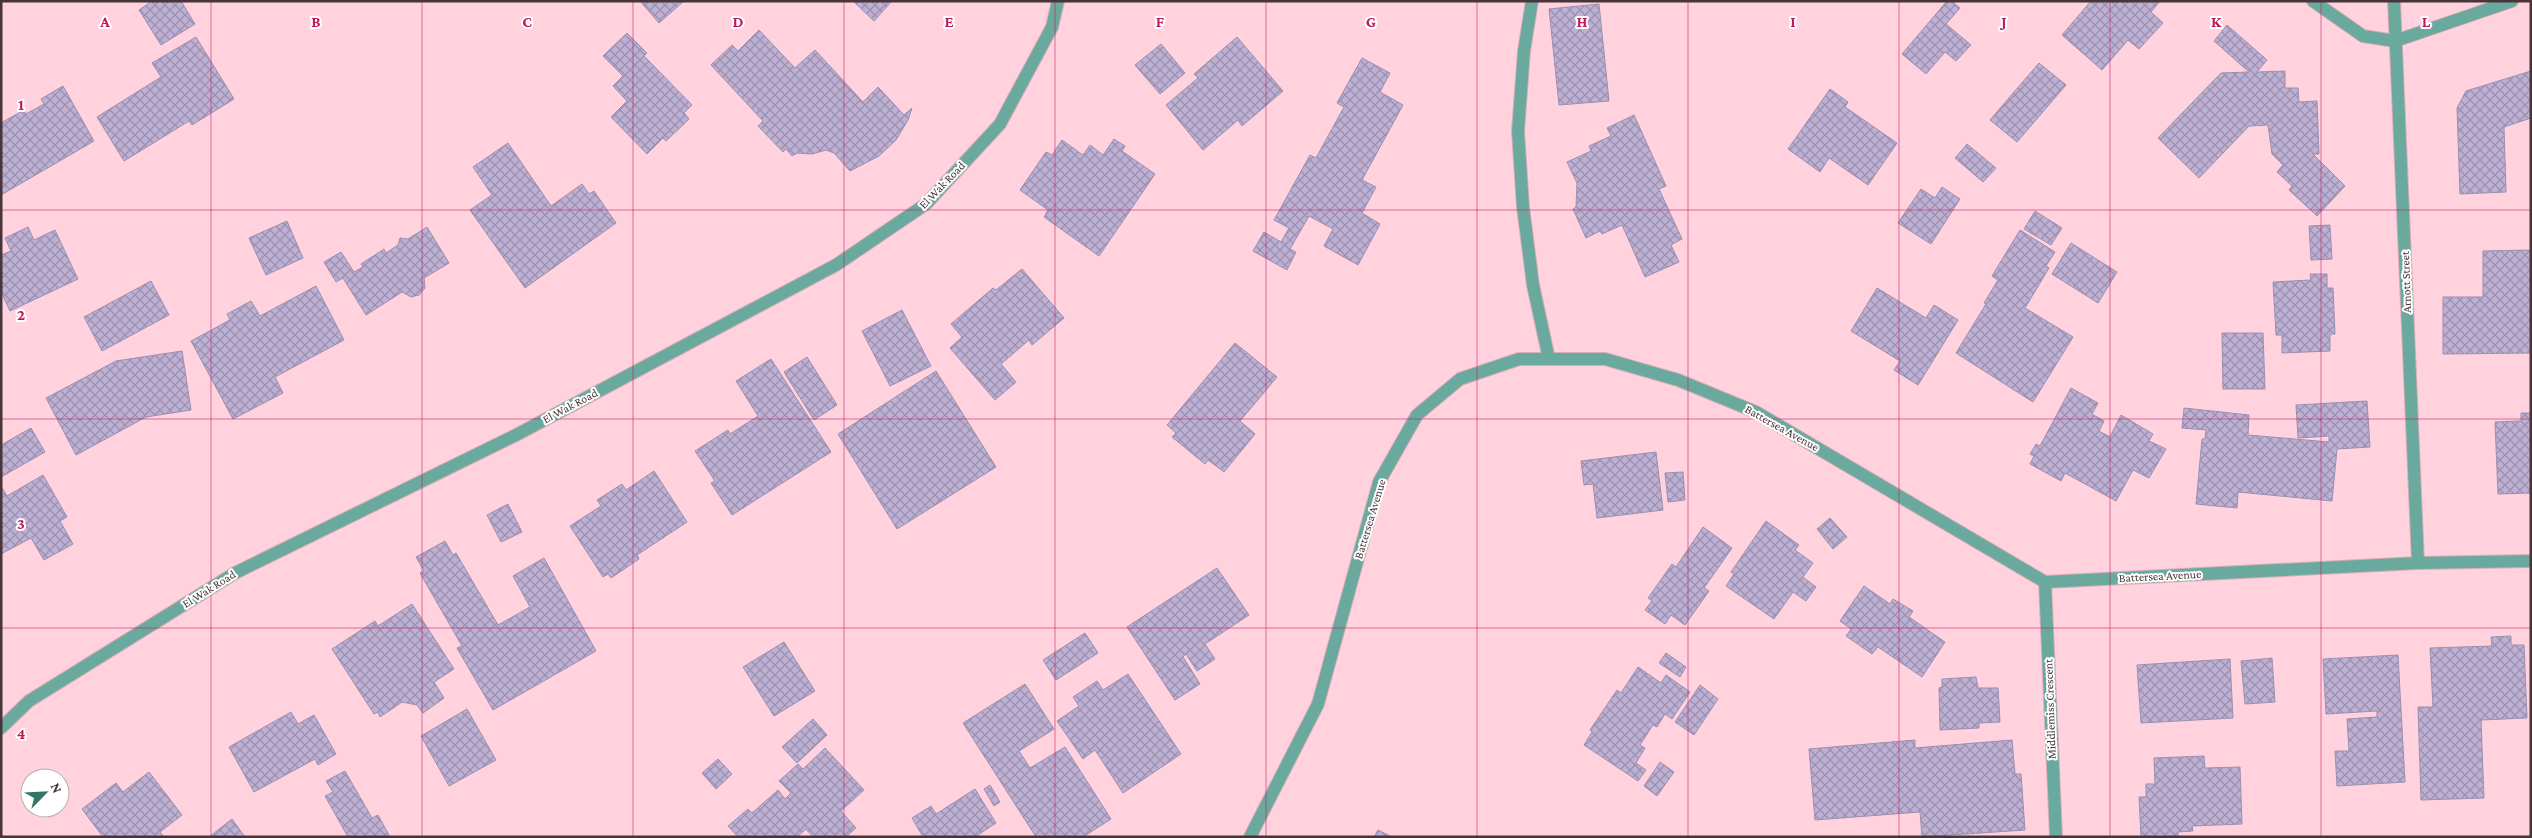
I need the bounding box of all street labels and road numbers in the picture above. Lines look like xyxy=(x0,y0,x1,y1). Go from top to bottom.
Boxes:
street label: El Wak Road xyxy=(916,158,968,212)
street label: Arnott Street xyxy=(2398,250,2414,313)
street label: El Wak Road xyxy=(540,385,600,426)
street label: Battersea Avenue xyxy=(1742,402,1822,454)
street label: Battersea Avenue xyxy=(1351,477,1389,561)
street label: El Wak Road xyxy=(180,567,239,611)
street label: Battersea Avenue xyxy=(2118,567,2202,585)
street label: Middlemiss Crescent xyxy=(2041,658,2059,759)

